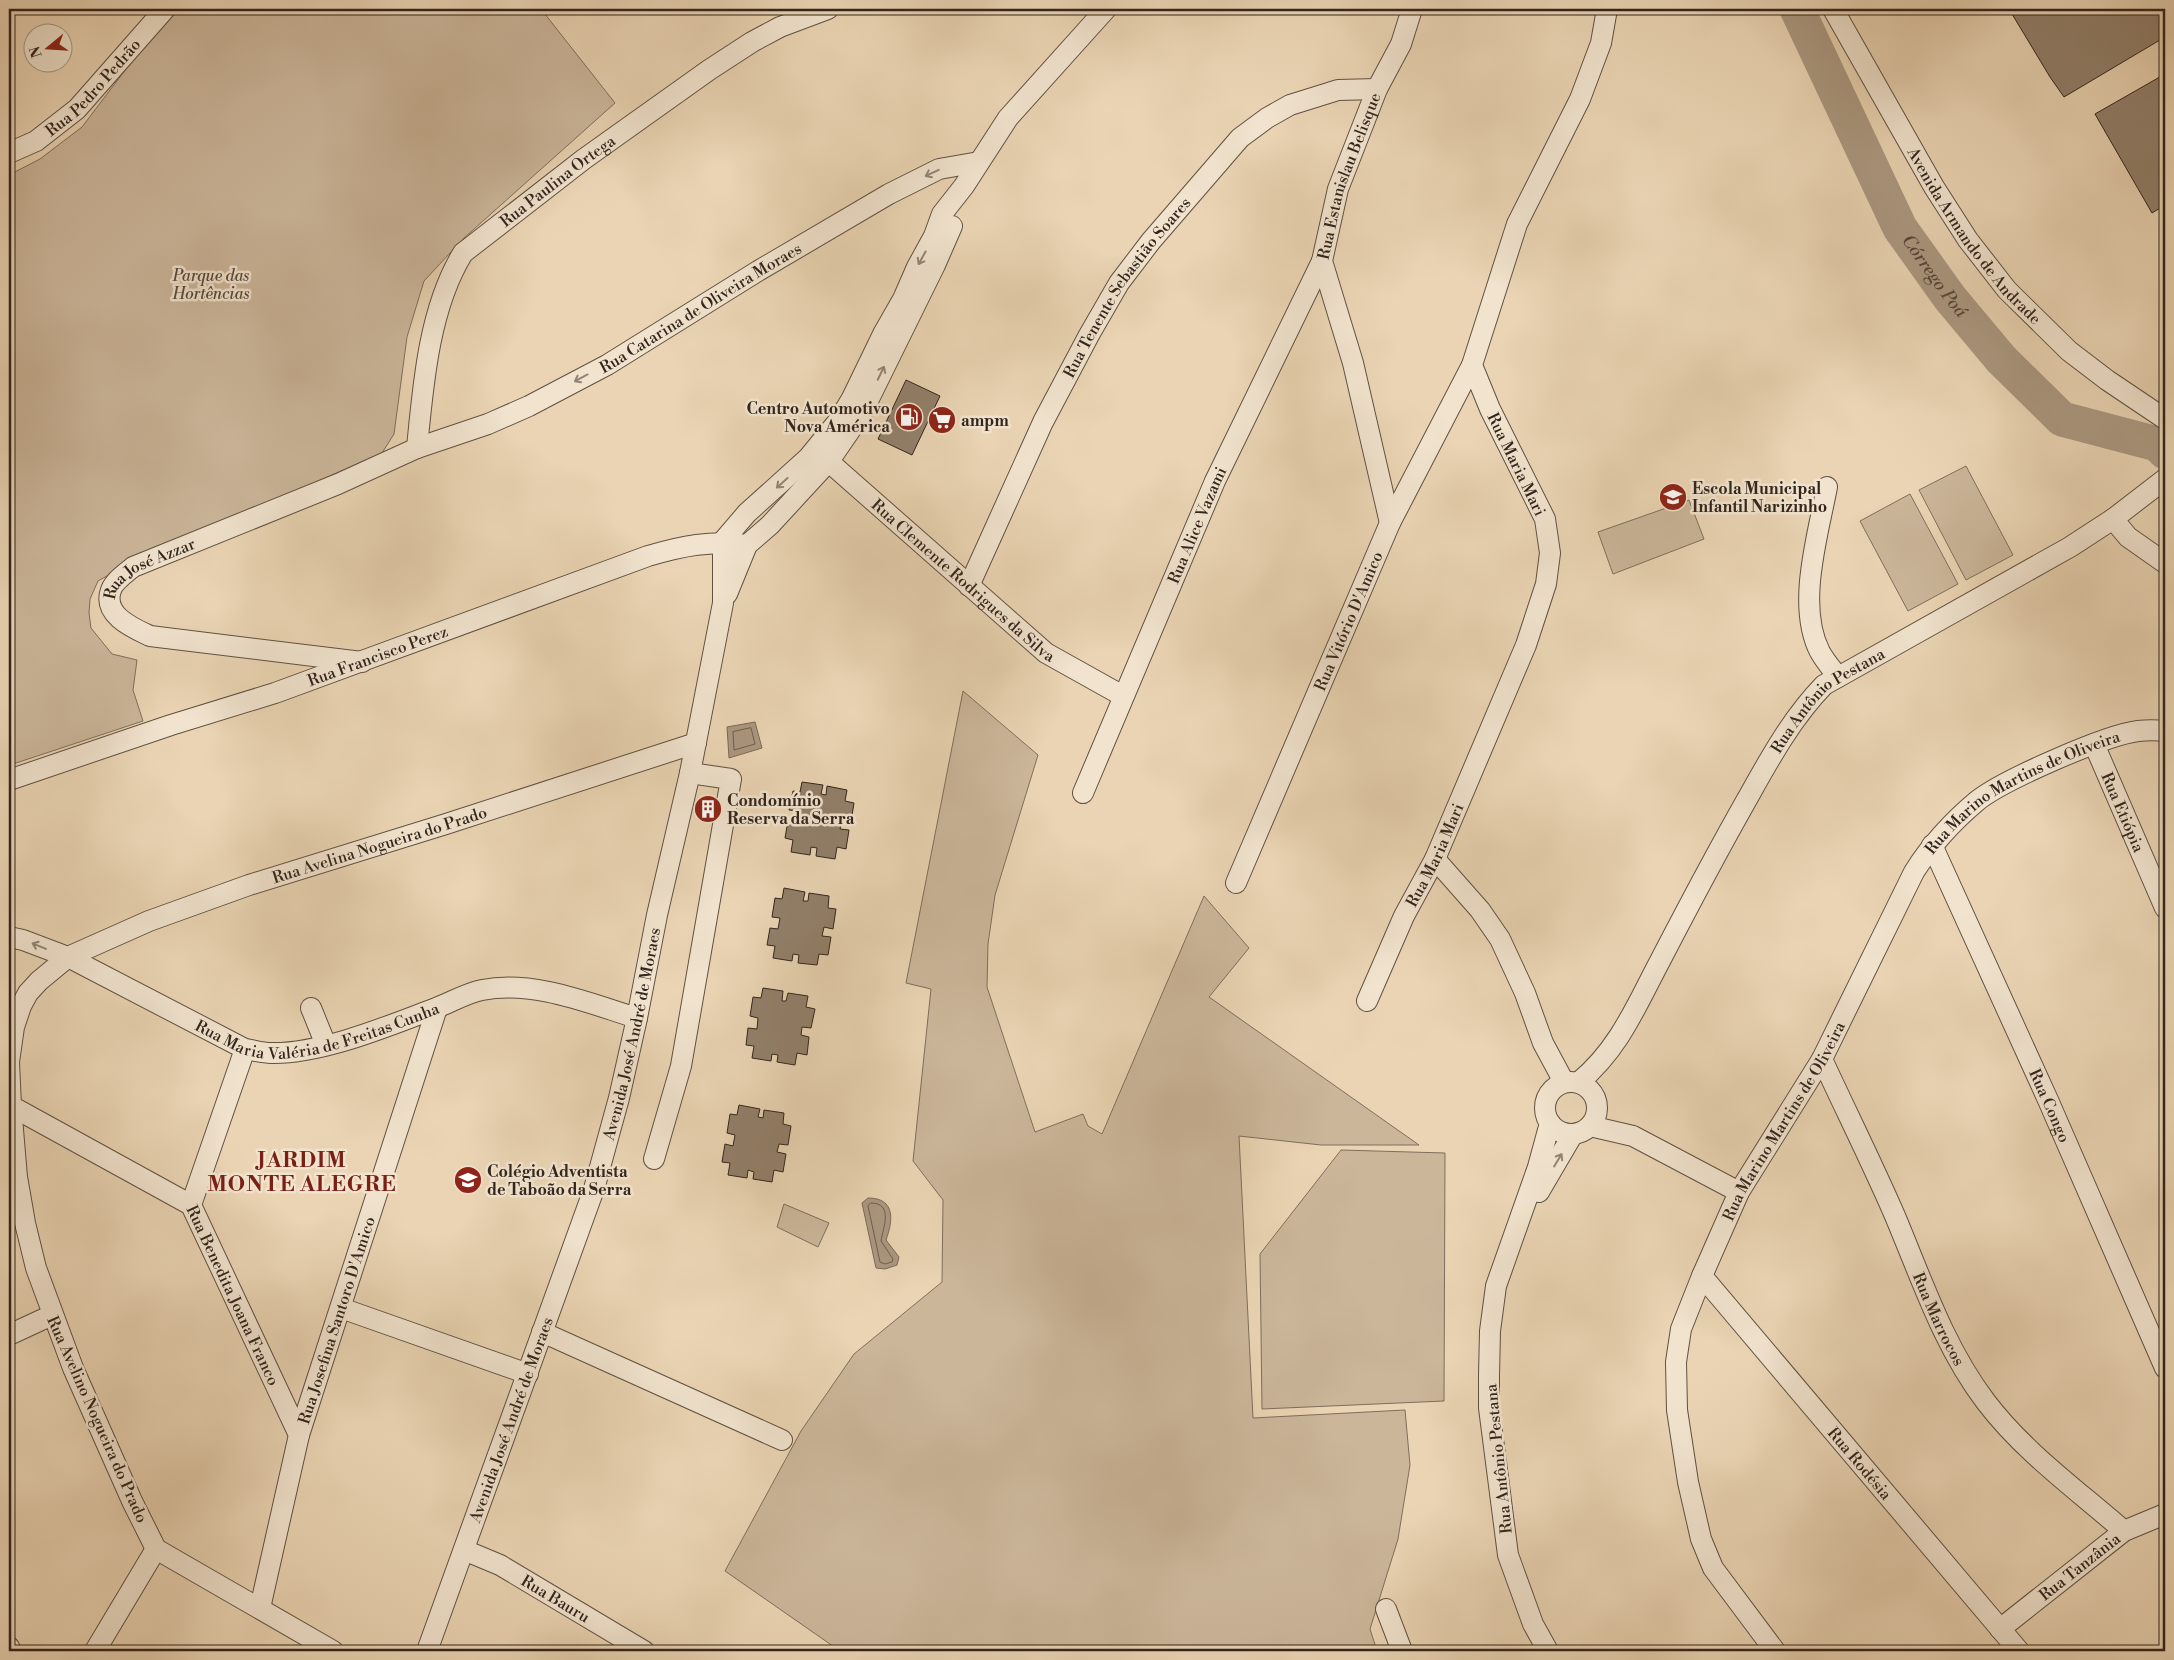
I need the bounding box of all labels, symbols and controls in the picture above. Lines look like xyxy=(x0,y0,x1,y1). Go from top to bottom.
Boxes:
north arrow xyxy=(22,22,72,72)
street label: Rua Pedro Pedrão xyxy=(42,35,145,141)
text: N xyxy=(26,44,47,60)
street label: Rua Estanislau Belisque xyxy=(1314,90,1386,261)
street label: Rua Paulina Ortega xyxy=(496,130,620,232)
street label: Avenida Armando de Andrade xyxy=(1902,143,2045,329)
one-way arrow xyxy=(925,168,940,178)
street label: Rua Tenente Sebastião Soares xyxy=(1059,193,1195,381)
water label: Córrego Poá xyxy=(1896,230,1973,323)
street label: Rua Catarina de Oliveira Moraes xyxy=(596,239,805,378)
one-way arrow xyxy=(916,250,926,265)
park label: Parque das Hortências xyxy=(172,266,249,304)
one-way arrow xyxy=(877,366,886,381)
one-way arrow xyxy=(574,374,588,384)
place label: Centro Automotivo Nova América xyxy=(746,399,890,437)
fuel station icon: Centro Automotivo Nova América xyxy=(894,402,924,432)
supermarket icon: ampm xyxy=(927,405,957,435)
street label: Rua Maria Mari xyxy=(1482,410,1550,519)
place label: ampm xyxy=(961,411,1009,431)
street label: Rua Alice Vazami xyxy=(1164,464,1231,587)
one-way arrow xyxy=(776,477,789,488)
place label: Escola Municipal Infantil Narizinho xyxy=(1692,479,1827,517)
school or university icon: Escola Municipal Infantil Narizinho xyxy=(1658,482,1688,512)
street label: Rua Clemente Rodrigues da Silva xyxy=(867,495,1059,667)
street label: Rua José Azzar xyxy=(100,534,198,601)
street label: Rua Vitório D'Amico xyxy=(1310,549,1388,694)
street label: Rua Francisco Perez xyxy=(305,621,451,691)
street label: Rua Antônio Pestana xyxy=(1767,644,1889,757)
street label: Rua Marino Martins de Oliveira xyxy=(1921,727,2123,859)
street label: Rua Etiópia xyxy=(2096,769,2149,856)
place label: Condomínio Reserva da Serra xyxy=(727,791,855,829)
building icon: Condomínio Reserva da Serra xyxy=(693,794,723,824)
street label: Rua Maria Mari xyxy=(1402,801,1468,911)
street label: Rua Avelina Nogueira do Prado xyxy=(270,802,490,888)
street label: Avenida José André de Moraes xyxy=(599,926,665,1144)
one-way arrow xyxy=(32,941,47,950)
street label: Rua Maria Valéria de Freitas Cunha xyxy=(192,998,443,1064)
street label: Rua Marino Martins de Oliveira xyxy=(1719,1018,1850,1224)
street label: Rua Congo xyxy=(2024,1066,2074,1146)
district label: JARDIM MONTE ALEGRE xyxy=(207,1148,397,1198)
one-way arrow xyxy=(1553,1154,1563,1168)
place label: Colégio Adventista de Taboão da Serra xyxy=(487,1162,632,1200)
school or university icon: Colégio Adventista de Taboão da Serra xyxy=(453,1165,483,1195)
street label: Rua Benedita Joana Franco xyxy=(182,1202,283,1389)
street label: Rua Josefina Santoro D'Amico xyxy=(294,1214,380,1427)
street label: Rua Marrocos xyxy=(1908,1269,1969,1370)
street label: Rua Avelino Nogueira do Prado xyxy=(42,1313,152,1526)
street label: Avenida José André de Moraes xyxy=(465,1314,558,1526)
street label: Rua Antônio Pestana xyxy=(1481,1382,1517,1535)
street label: Rua Rodésia xyxy=(1823,1423,1896,1505)
street label: Rua Tanzânia xyxy=(2035,1528,2125,1605)
street label: Rua Bauru xyxy=(517,1571,593,1627)

